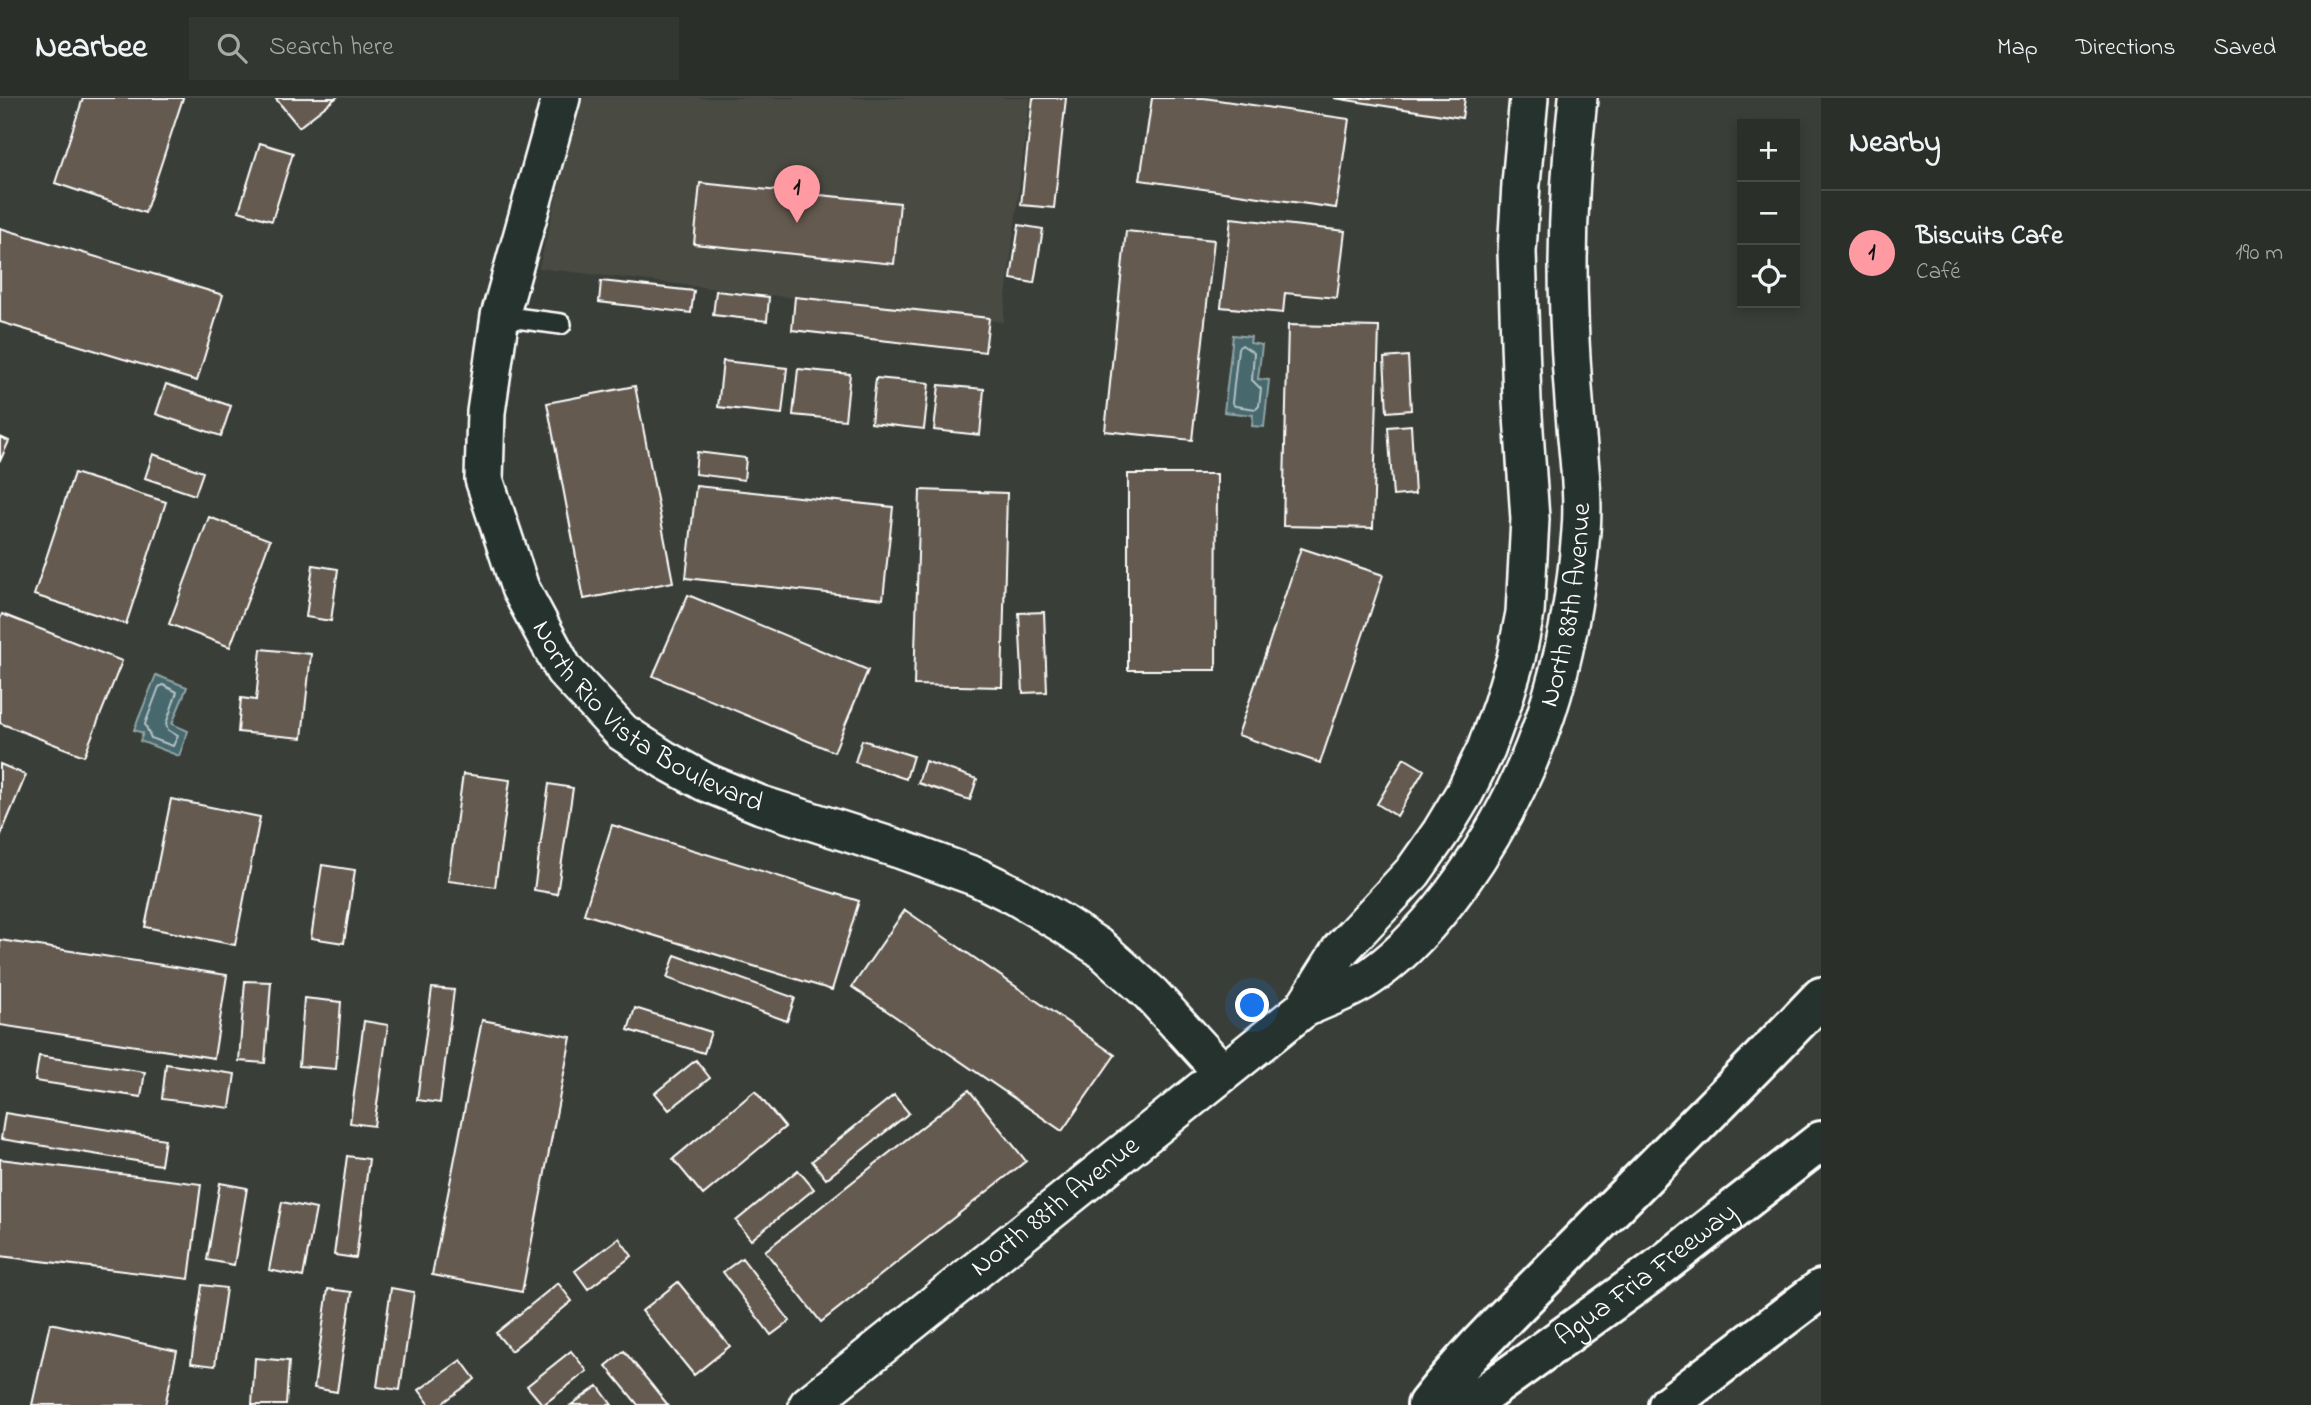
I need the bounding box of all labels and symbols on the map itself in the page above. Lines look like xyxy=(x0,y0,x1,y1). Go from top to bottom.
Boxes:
pin: 1 xyxy=(774,165,820,223)
street label: North 88th Avenue xyxy=(1529,502,1602,712)
street label: North Rio Vista Boulevard xyxy=(521,613,770,824)
your location xyxy=(1235,988,1269,1022)
street label: North 88th Avenue xyxy=(962,1126,1149,1287)
street label: Agua Fria Freeway xyxy=(1547,1193,1746,1357)

